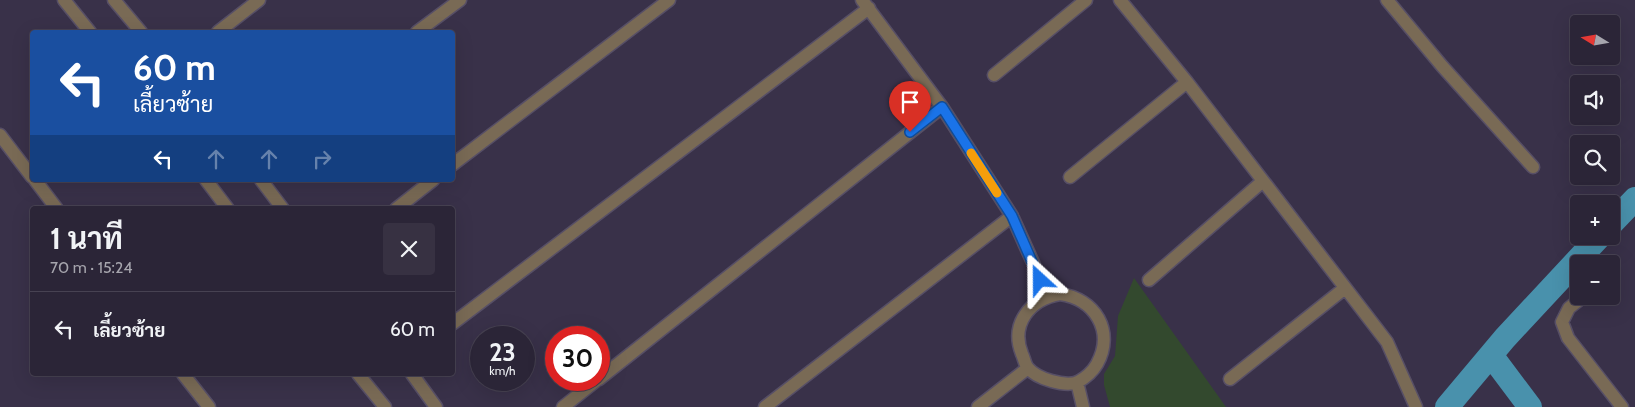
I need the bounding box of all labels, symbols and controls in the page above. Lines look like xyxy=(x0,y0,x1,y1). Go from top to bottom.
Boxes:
north arrow xyxy=(1570,15,1620,65)
map controls xyxy=(1570,15,1620,305)
text: 60 m xyxy=(133,46,216,89)
icon: left xyxy=(50,50,115,115)
button: sound xyxy=(1570,75,1620,125)
pin xyxy=(889,81,931,132)
icon: arrive xyxy=(896,88,924,116)
text: เลี้ยวซ้าย xyxy=(133,91,213,118)
button: search xyxy=(1570,135,1620,185)
icon: left xyxy=(149,145,177,173)
icon: ahead xyxy=(202,145,230,173)
icon: ahead xyxy=(255,145,283,173)
icon: right xyxy=(308,145,336,173)
button: + xyxy=(1570,195,1620,245)
text: 1 นาที xyxy=(50,220,123,257)
button: close xyxy=(383,223,435,275)
position arrow xyxy=(1013,253,1065,305)
button: − xyxy=(1570,255,1620,305)
text: 70 m · 15:24 xyxy=(50,258,133,277)
icon: left xyxy=(50,315,78,343)
text: 60 m xyxy=(390,318,435,341)
text: เลี้ยวซ้าย xyxy=(93,319,165,342)
speed limit sign: 30 xyxy=(545,326,610,391)
text: 23 xyxy=(489,337,516,367)
text: km/h xyxy=(489,363,516,378)

